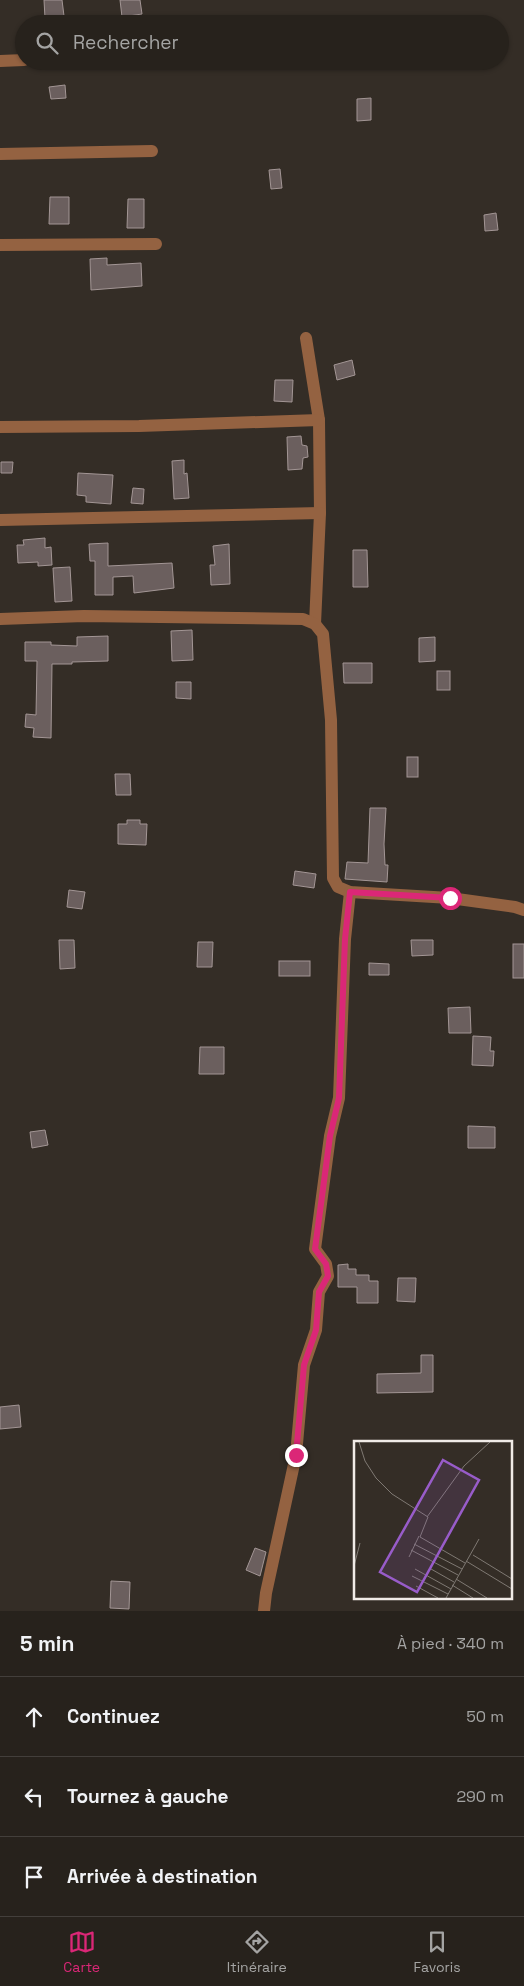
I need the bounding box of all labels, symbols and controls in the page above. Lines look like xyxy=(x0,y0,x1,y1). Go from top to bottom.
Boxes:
search box xyxy=(15,15,509,70)
icon: search xyxy=(33,29,61,57)
text: Rechercher xyxy=(73,30,179,55)
route start xyxy=(439,887,462,910)
inset map xyxy=(354,1441,512,1598)
route end xyxy=(285,1444,308,1467)
text: 5 min xyxy=(20,1630,74,1657)
text: À pied · 340 m xyxy=(397,1633,504,1654)
icon: ahead xyxy=(20,1703,48,1731)
text: Continuez xyxy=(67,1704,160,1729)
text: 50 m xyxy=(466,1706,504,1727)
icon: left xyxy=(20,1783,48,1811)
text: Tournez à gauche xyxy=(67,1784,229,1809)
text: 290 m xyxy=(456,1786,504,1807)
icon: arrive xyxy=(20,1863,48,1891)
text: Arrivée à destination xyxy=(67,1864,257,1889)
tab: Carte xyxy=(63,1928,100,1976)
tab: Itinéraire xyxy=(227,1928,287,1976)
tab: Favoris xyxy=(414,1928,461,1976)

